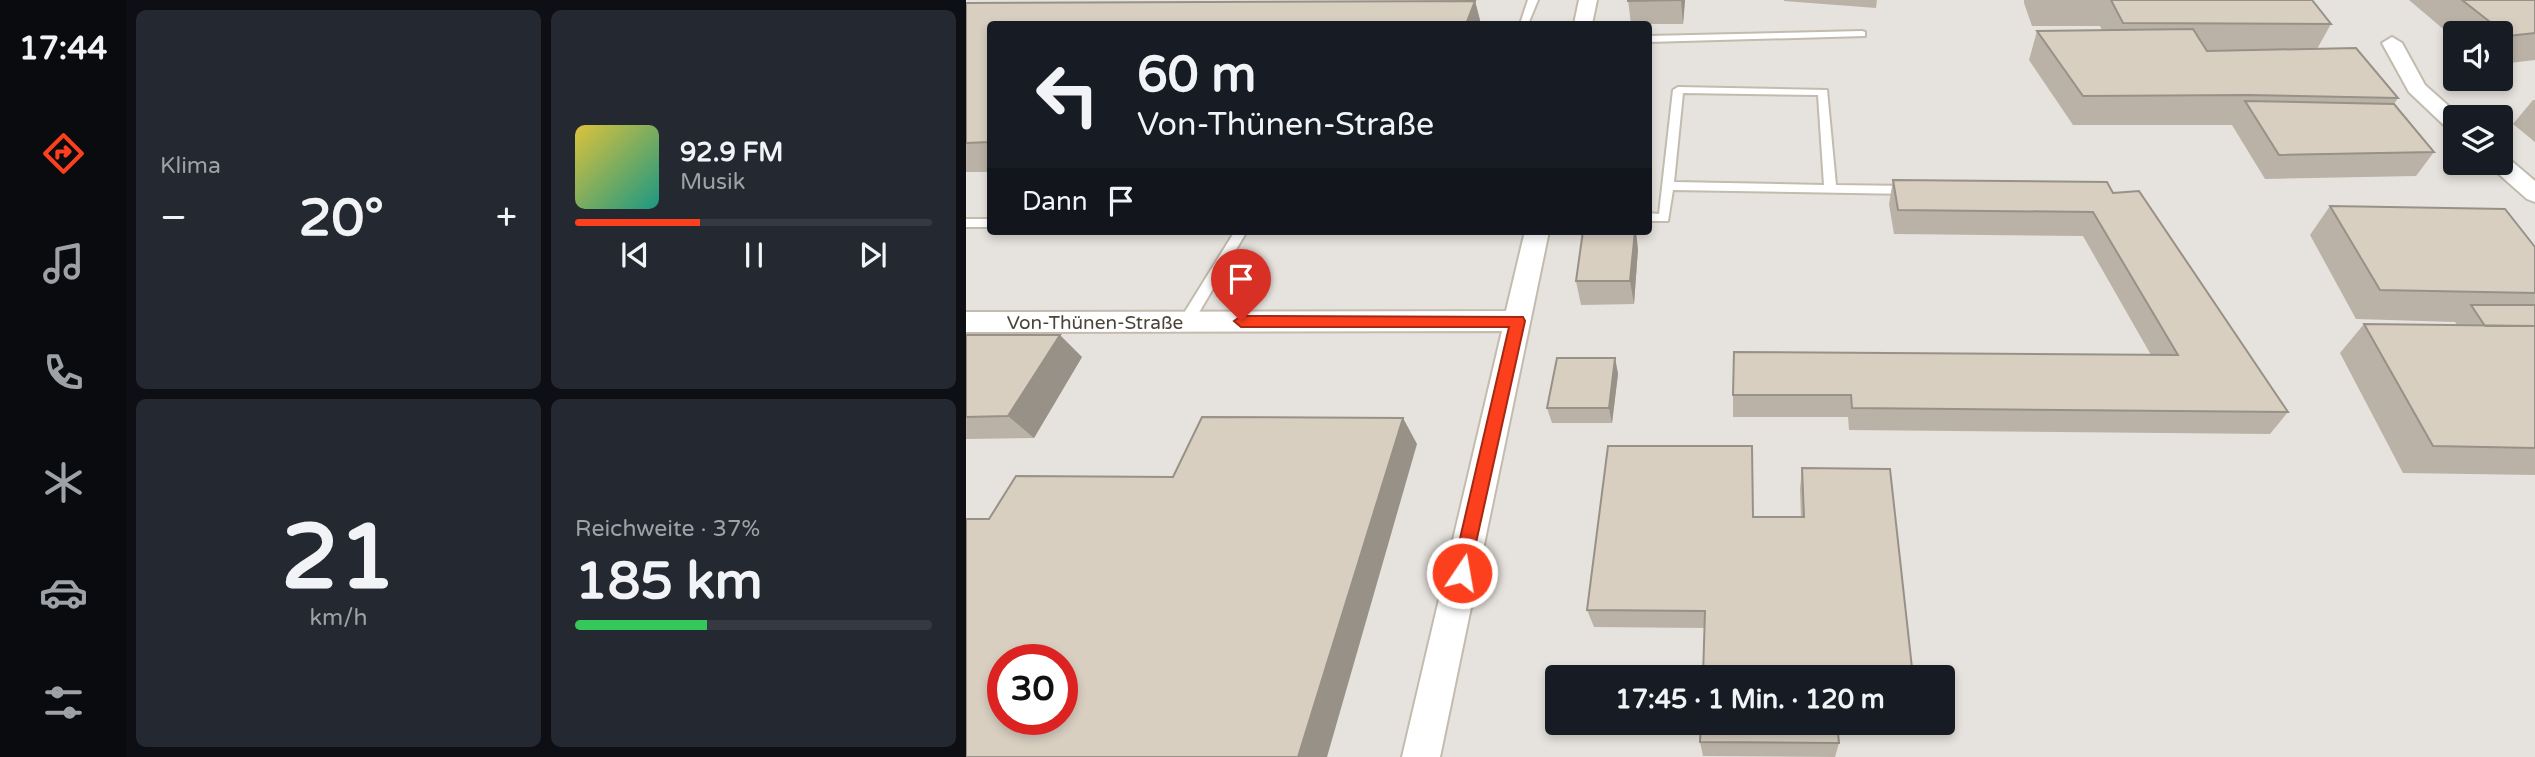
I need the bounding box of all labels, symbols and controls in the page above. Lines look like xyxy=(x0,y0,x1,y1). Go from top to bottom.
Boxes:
map controls xyxy=(2443,21,2513,175)
button: sound xyxy=(2443,21,2513,91)
text: 17:44 xyxy=(19,30,107,68)
text: 60 m xyxy=(1137,46,1256,105)
icon: left xyxy=(1022,49,1113,140)
button: layers xyxy=(2443,105,2513,175)
text: Von-Thünen-Straße xyxy=(1137,106,1434,144)
icon: directions xyxy=(39,129,88,178)
text: 92.9 FM xyxy=(680,137,783,168)
text: Klima xyxy=(160,152,221,180)
text: Musik xyxy=(680,168,745,196)
icon: arrive xyxy=(1102,182,1140,220)
text: Dann xyxy=(1022,186,1088,217)
text: 20° xyxy=(299,187,384,250)
text: − xyxy=(160,195,187,241)
text: + xyxy=(496,195,517,241)
icon: previous xyxy=(616,236,654,274)
icon: pause xyxy=(735,236,773,274)
icon: next xyxy=(854,236,892,274)
icon: music xyxy=(39,239,88,288)
pin xyxy=(1211,249,1271,321)
icon: arrive xyxy=(1222,260,1260,298)
street label: Von-Thünen-Straße xyxy=(1007,312,1183,334)
icon: phone xyxy=(39,348,88,397)
icon: climate xyxy=(39,458,88,507)
text: 21 xyxy=(281,503,396,613)
text: Reichweite · 37% xyxy=(575,515,760,543)
position arrow xyxy=(1425,536,1499,610)
text: 185 km xyxy=(575,550,763,613)
icon: car xyxy=(39,568,88,617)
text: km/h xyxy=(310,604,367,632)
speed limit sign: 30 xyxy=(987,644,1078,735)
icon: filters xyxy=(39,678,88,727)
text: 17:45 · 1 Min. · 120 m xyxy=(1615,684,1885,715)

